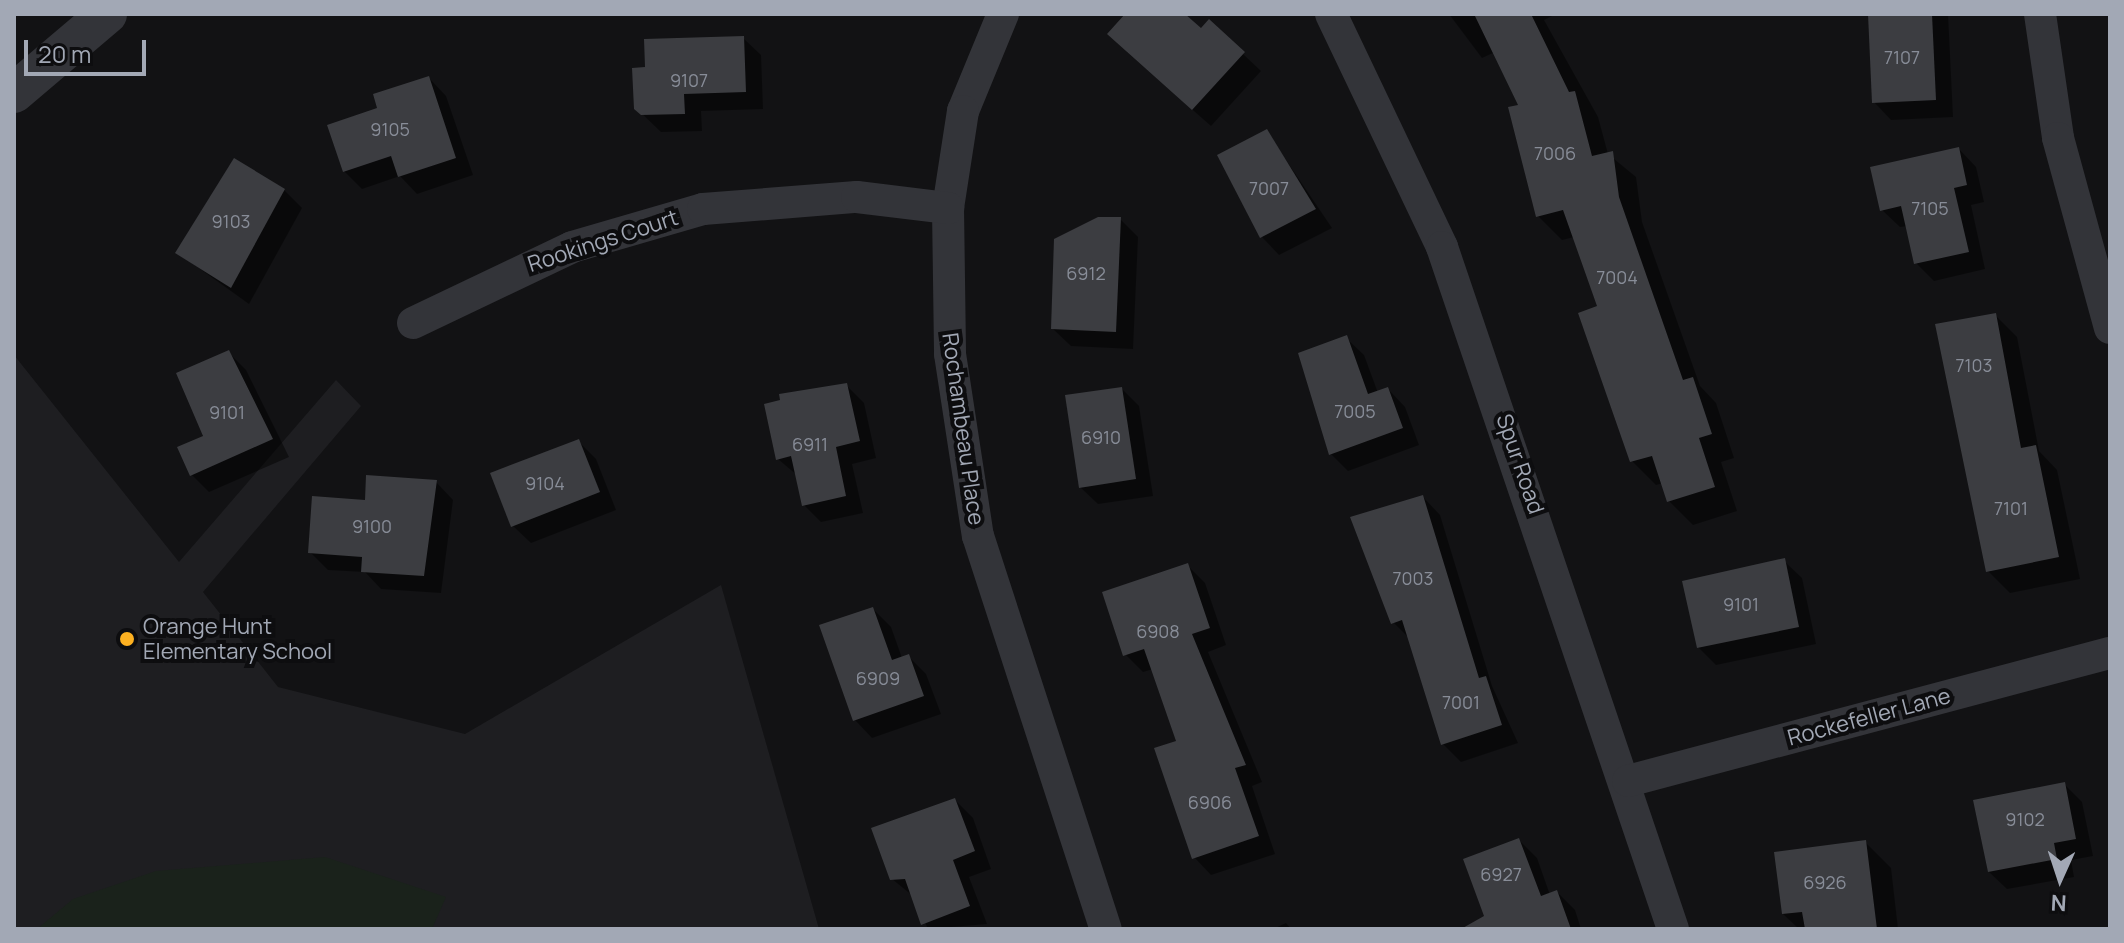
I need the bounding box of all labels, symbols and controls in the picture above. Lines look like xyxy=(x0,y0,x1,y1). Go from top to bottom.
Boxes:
scale bar xyxy=(28,24,150,74)
text: 20 m xyxy=(38,37,91,70)
house number: 7107 xyxy=(1884,46,1920,68)
house number: 9107 xyxy=(670,69,708,91)
house number: 9105 xyxy=(370,118,410,140)
house number: 7006 xyxy=(1534,142,1576,164)
house number: 7007 xyxy=(1249,177,1289,199)
house number: 7105 xyxy=(1911,197,1949,219)
street label: Rookings Court xyxy=(524,204,682,278)
house number: 9103 xyxy=(211,210,251,232)
house number: 6912 xyxy=(1066,262,1106,284)
house number: 7004 xyxy=(1596,266,1638,288)
street label: Rochambeau Place xyxy=(936,331,990,527)
house number: 7103 xyxy=(1956,354,1992,376)
house number: 7005 xyxy=(1334,400,1376,422)
house number: 9101 xyxy=(209,401,245,423)
street label: Spur Road xyxy=(1491,410,1549,518)
house number: 6910 xyxy=(1081,426,1121,448)
house number: 6911 xyxy=(792,433,828,455)
house number: 9104 xyxy=(525,472,565,494)
house number: 7101 xyxy=(1994,497,2028,519)
house number: 9100 xyxy=(352,515,392,537)
house number: 7003 xyxy=(1393,567,1433,589)
house number: 9101 xyxy=(1723,593,1759,615)
place label: Orange Hunt Elementary School xyxy=(143,613,332,664)
house number: 6908 xyxy=(1136,620,1180,642)
marker: Orange Hunt Elementary School xyxy=(118,630,136,648)
house number: 6909 xyxy=(856,667,900,689)
street label: Rockefeller Lane xyxy=(1785,683,1953,751)
house number: 7001 xyxy=(1442,691,1480,713)
house number: 6906 xyxy=(1188,791,1232,813)
house number: 9102 xyxy=(2005,808,2045,830)
north arrow xyxy=(2020,839,2100,919)
house number: 6927 xyxy=(1480,863,1522,885)
house number: 6926 xyxy=(1803,871,1847,893)
text: N xyxy=(2050,888,2067,918)

